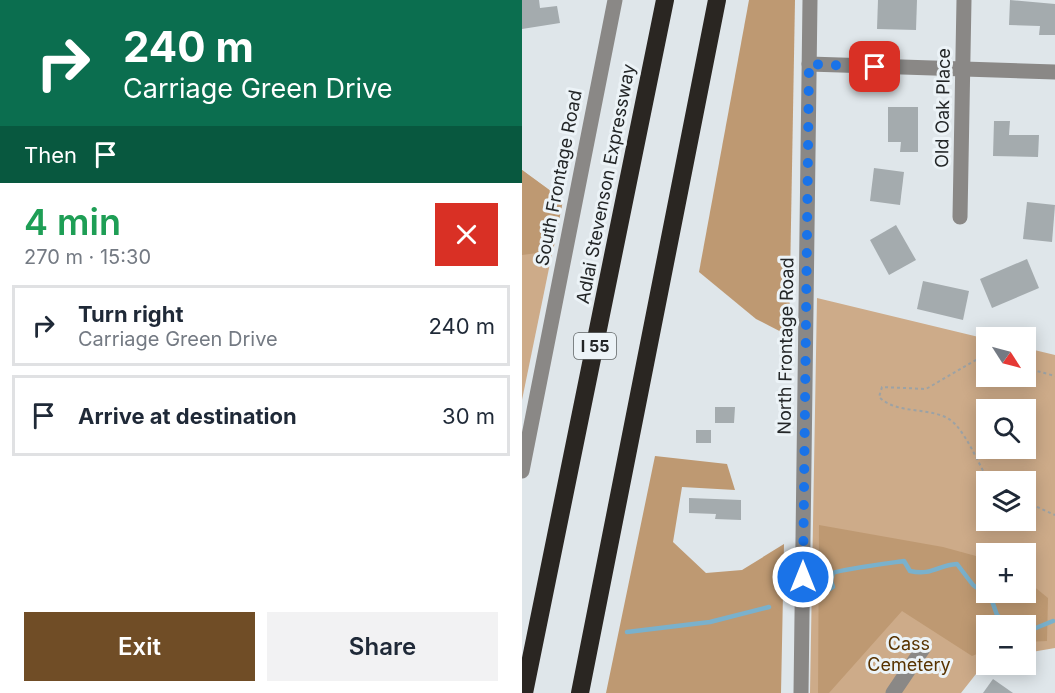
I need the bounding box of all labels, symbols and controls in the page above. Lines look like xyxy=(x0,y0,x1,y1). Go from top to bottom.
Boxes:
text: 240 m xyxy=(123,21,254,72)
icon: right xyxy=(24,24,102,102)
pin xyxy=(849,41,900,92)
street label: Old Oak Place xyxy=(931,48,954,168)
icon: arrive xyxy=(858,50,891,83)
street label: Adlai Stevenson Expressway xyxy=(572,62,639,306)
text: Carriage Green Drive xyxy=(123,72,393,105)
street label: South Frontage Road xyxy=(531,88,586,268)
icon: arrive xyxy=(89,138,122,171)
text: Then xyxy=(24,142,77,168)
text: 4 min xyxy=(24,200,121,244)
button: close xyxy=(435,203,498,266)
text: 270 m · 15:30 xyxy=(24,245,151,269)
street label: North Frontage Road xyxy=(773,257,798,435)
text: Turn right xyxy=(78,301,184,327)
icon: right xyxy=(27,309,60,342)
text: 240 m xyxy=(428,313,495,339)
text: Carriage Green Drive xyxy=(78,327,278,351)
north arrow xyxy=(976,327,1036,387)
map controls xyxy=(976,327,1036,675)
road number: I 55 xyxy=(574,333,616,359)
icon: arrive xyxy=(27,399,60,432)
button: search xyxy=(976,399,1036,459)
text: Arrive at destination xyxy=(78,403,297,429)
text: 30 m xyxy=(442,403,495,429)
button: layers xyxy=(976,471,1036,531)
button: + xyxy=(976,543,1036,603)
position arrow xyxy=(771,545,835,609)
button: Exit xyxy=(24,612,255,681)
button: Share xyxy=(267,612,498,681)
button: − xyxy=(976,615,1036,675)
park label: Cass Cemetery xyxy=(867,633,951,675)

